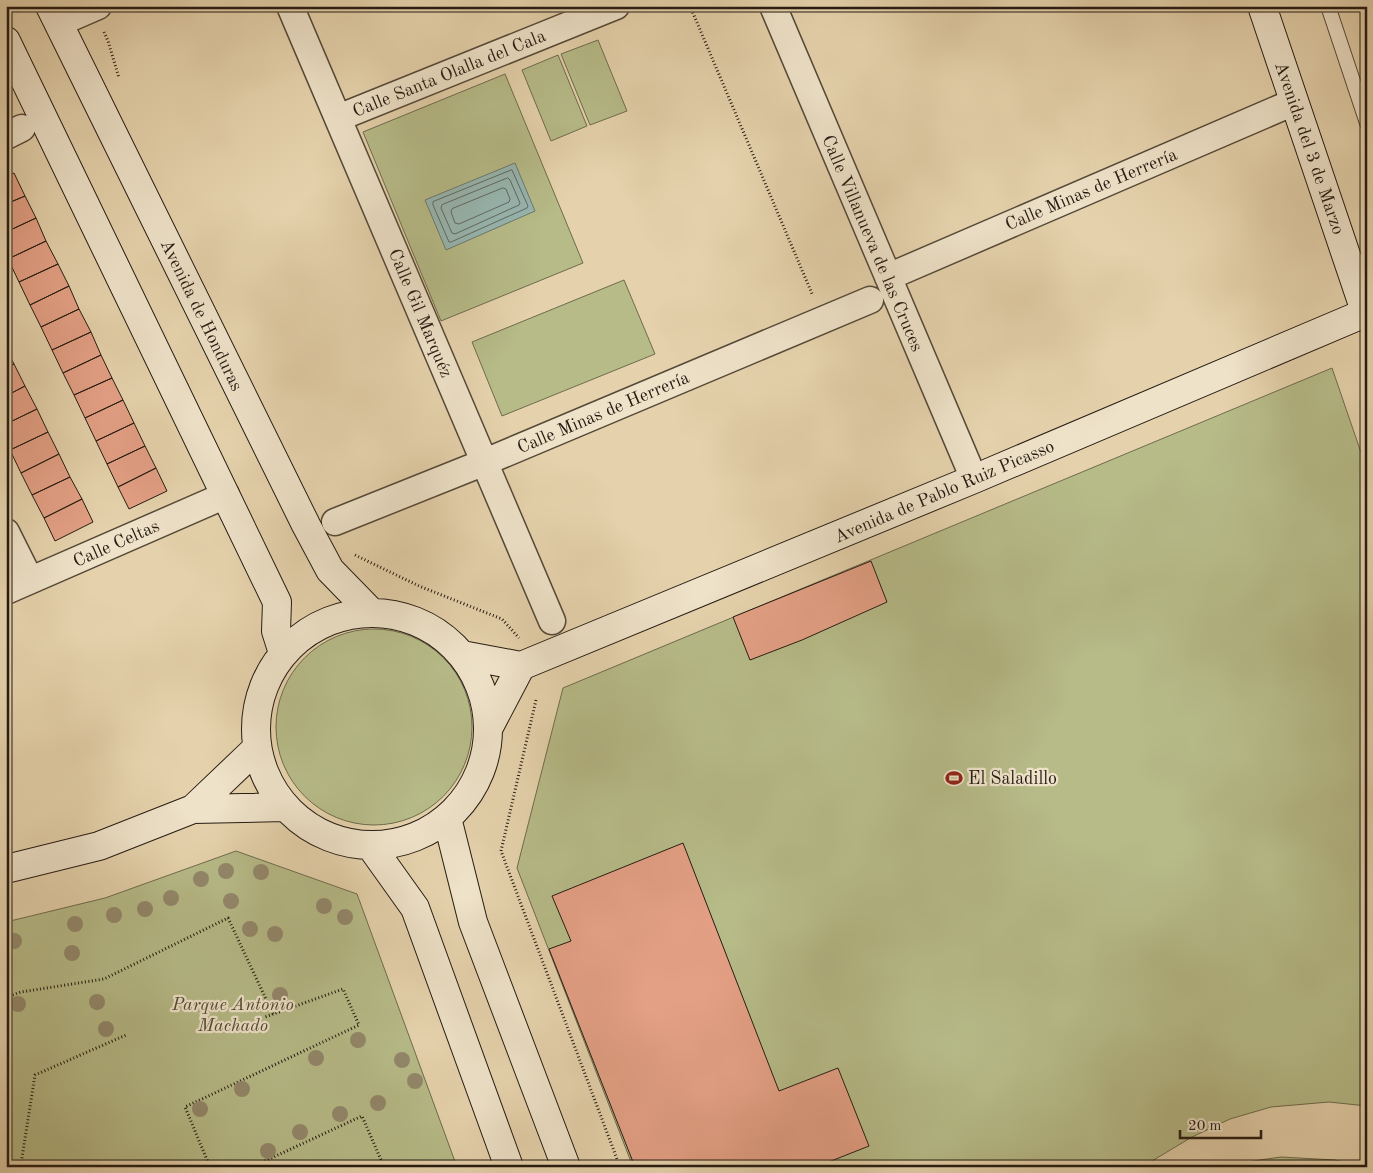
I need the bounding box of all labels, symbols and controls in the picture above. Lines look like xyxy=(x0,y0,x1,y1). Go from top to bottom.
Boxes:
street label: Calle Santa Olalla del Cala xyxy=(350,27,548,121)
street label: Avenida del 3 de Marzo xyxy=(1271,60,1347,237)
street label: Calle Villanueva de las Cruces xyxy=(818,132,926,354)
street label: Calle Minas de Herrería xyxy=(1003,146,1180,234)
street label: Avenida de Honduras xyxy=(157,237,246,394)
street label: Calle Gil Marquéz xyxy=(385,246,455,380)
street label: Calle Minas de Herrería xyxy=(515,369,692,457)
street label: Avenida de Pablo Ruiz Picasso xyxy=(832,437,1057,547)
street label: Calle Celtas xyxy=(71,517,162,571)
sports icon: El Saladillo xyxy=(944,768,964,788)
place label: El Saladillo xyxy=(968,770,1057,788)
park label: Parque Antonio Machado xyxy=(171,996,294,1035)
scale bar xyxy=(1180,1108,1262,1140)
text: 20 m xyxy=(1188,1119,1222,1134)

